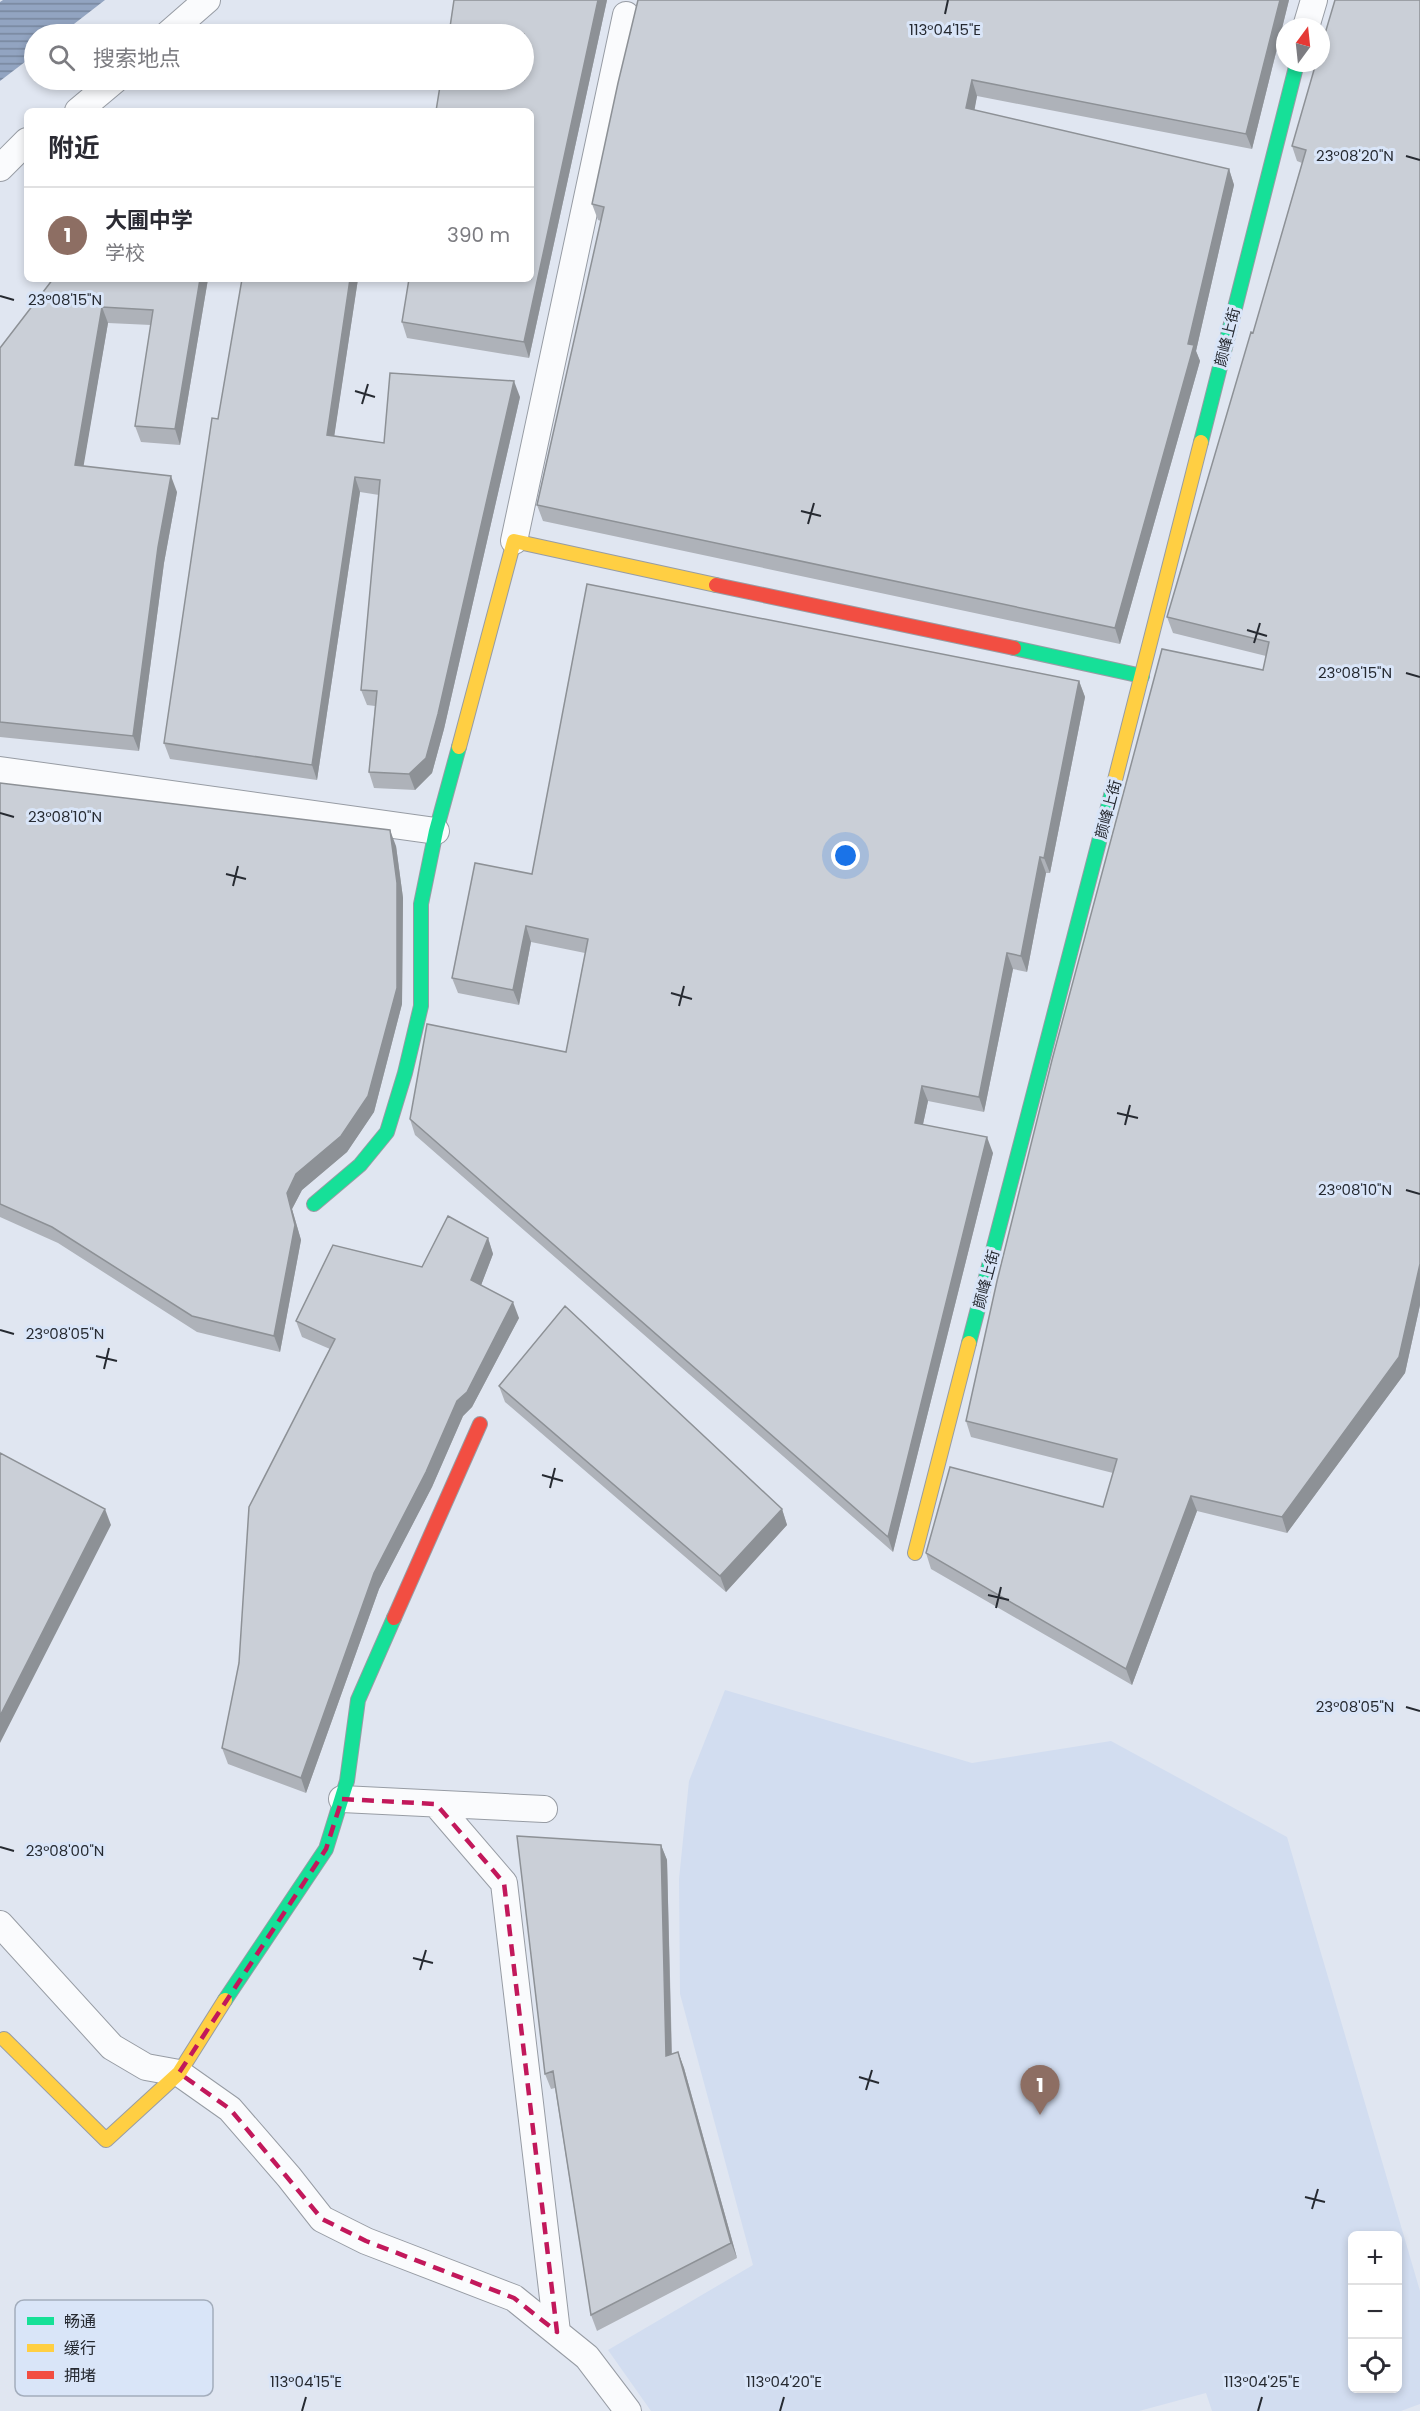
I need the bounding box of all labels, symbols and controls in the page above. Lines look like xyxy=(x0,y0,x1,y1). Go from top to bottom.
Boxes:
north arrow xyxy=(1276,18,1330,72)
text: 113°04'15"E xyxy=(909,19,981,40)
search box xyxy=(24,24,534,90)
icon: search xyxy=(45,41,78,74)
text: 搜索地点 xyxy=(93,43,181,74)
text: 附近 xyxy=(48,130,100,166)
text: 23°08'20"N xyxy=(1316,145,1394,166)
text: 大圃中学 xyxy=(105,205,193,236)
text: 1 xyxy=(64,221,71,249)
text: 390 m xyxy=(447,221,510,249)
text: 学校 xyxy=(105,239,145,267)
text: 23°08'15"N xyxy=(28,289,102,310)
street label: 颜峰上街 xyxy=(1210,305,1244,369)
text: 23°08'15"N xyxy=(1318,662,1392,683)
street label: 颜峰上街 xyxy=(1090,777,1126,841)
text: 23°08'10"N xyxy=(28,806,102,827)
your location xyxy=(831,841,860,870)
text: 23°08'10"N xyxy=(1318,1179,1392,1200)
street label: 颜峰上街 xyxy=(968,1247,1004,1311)
text: 23°08'05"N xyxy=(26,1323,104,1344)
text: 23°08'05"N xyxy=(1316,1696,1394,1717)
text: 23°08'00"N xyxy=(26,1840,104,1861)
pin: 1 xyxy=(1020,2066,1060,2115)
map controls xyxy=(1348,2231,1402,2393)
button: + xyxy=(1348,2231,1402,2285)
button: − xyxy=(1348,2285,1402,2339)
legend xyxy=(15,2300,213,2396)
text: 畅通 xyxy=(64,2310,96,2333)
text: 缓行 xyxy=(64,2337,96,2360)
button: locate xyxy=(1348,2339,1402,2393)
text: 拥堵 xyxy=(64,2364,96,2387)
text: 113°04'15"E xyxy=(270,2371,342,2392)
text: 113°04'20"E xyxy=(746,2371,822,2392)
text: 113°04'25"E xyxy=(1224,2371,1300,2392)

